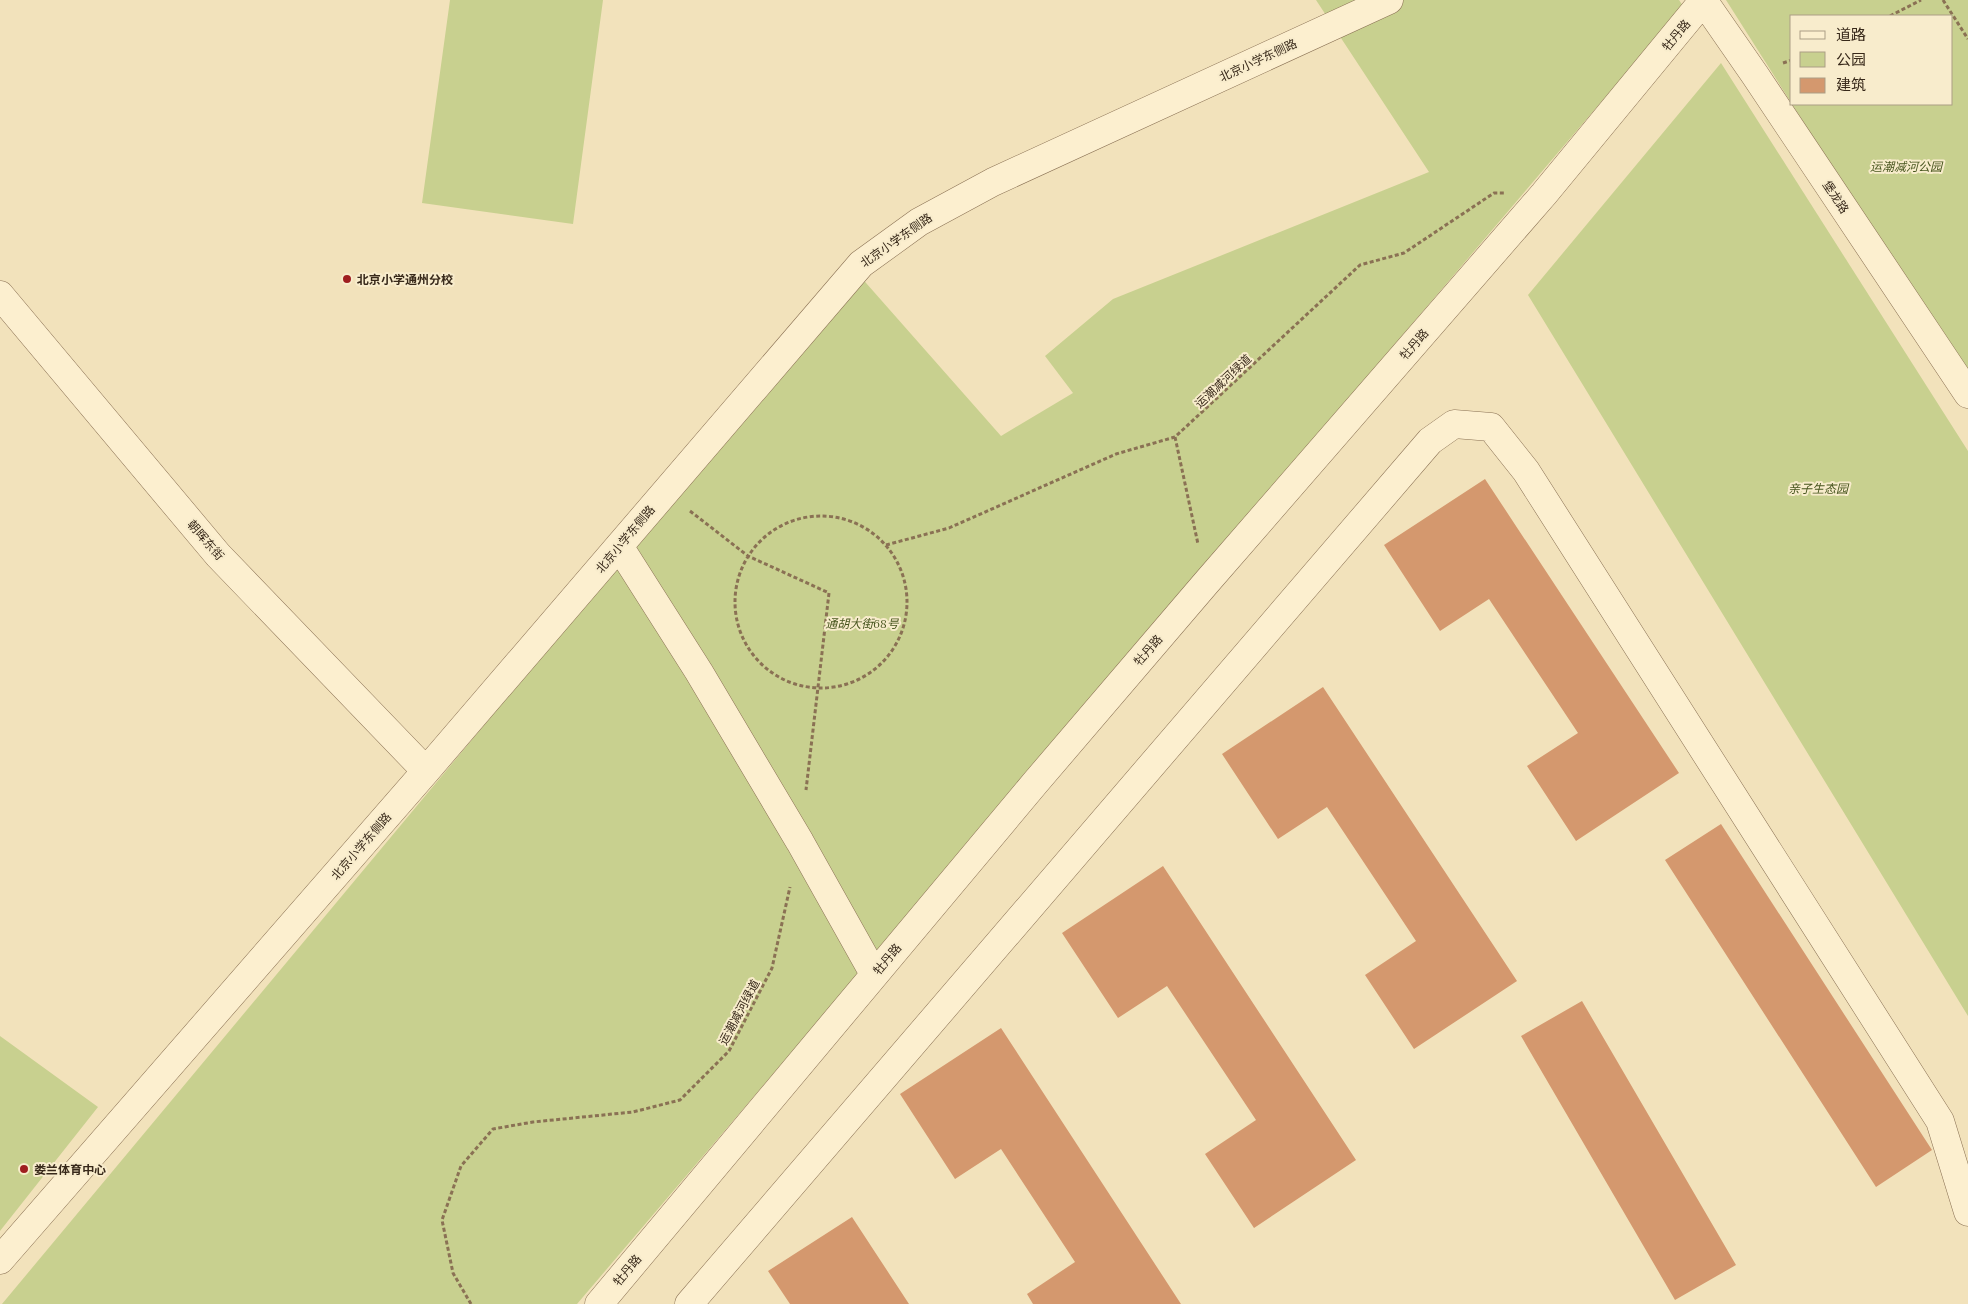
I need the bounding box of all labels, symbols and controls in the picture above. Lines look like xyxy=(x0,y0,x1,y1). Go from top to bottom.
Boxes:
legend xyxy=(1790,15,1953,105)
street label: 牡丹路 xyxy=(1659,16,1693,54)
text: 道路 xyxy=(1836,25,1866,44)
street label: 北京小学东侧路 xyxy=(1217,35,1299,85)
text: 公园 xyxy=(1836,50,1866,69)
text: 建筑 xyxy=(1836,75,1866,94)
park label: 运潮减河公园 xyxy=(1870,159,1944,174)
street label: 堡龙路 xyxy=(1820,178,1852,216)
street label: 北京小学东侧路 xyxy=(857,210,935,270)
place label: 北京小学通州分校 xyxy=(357,272,453,287)
marker: 北京小学通州分校 xyxy=(341,273,353,285)
street label: 牡丹路 xyxy=(1397,325,1431,363)
street label: 运潮减河绿道 xyxy=(1192,351,1254,411)
park label: 亲子生态园 xyxy=(1788,481,1850,496)
street label: 北京小学东侧路 xyxy=(592,502,658,576)
street label: 朝晖东街 xyxy=(185,517,227,563)
park label: 通胡大街68号 xyxy=(825,616,900,631)
street label: 牡丹路 xyxy=(1131,631,1165,669)
street label: 北京小学东侧路 xyxy=(328,809,394,883)
street label: 牡丹路 xyxy=(870,940,904,978)
street label: 运潮减河绿道 xyxy=(715,977,763,1047)
place label: 娄兰体育中心 xyxy=(34,1162,106,1177)
marker: 娄兰体育中心 xyxy=(18,1163,30,1175)
street label: 牡丹路 xyxy=(610,1251,644,1289)

